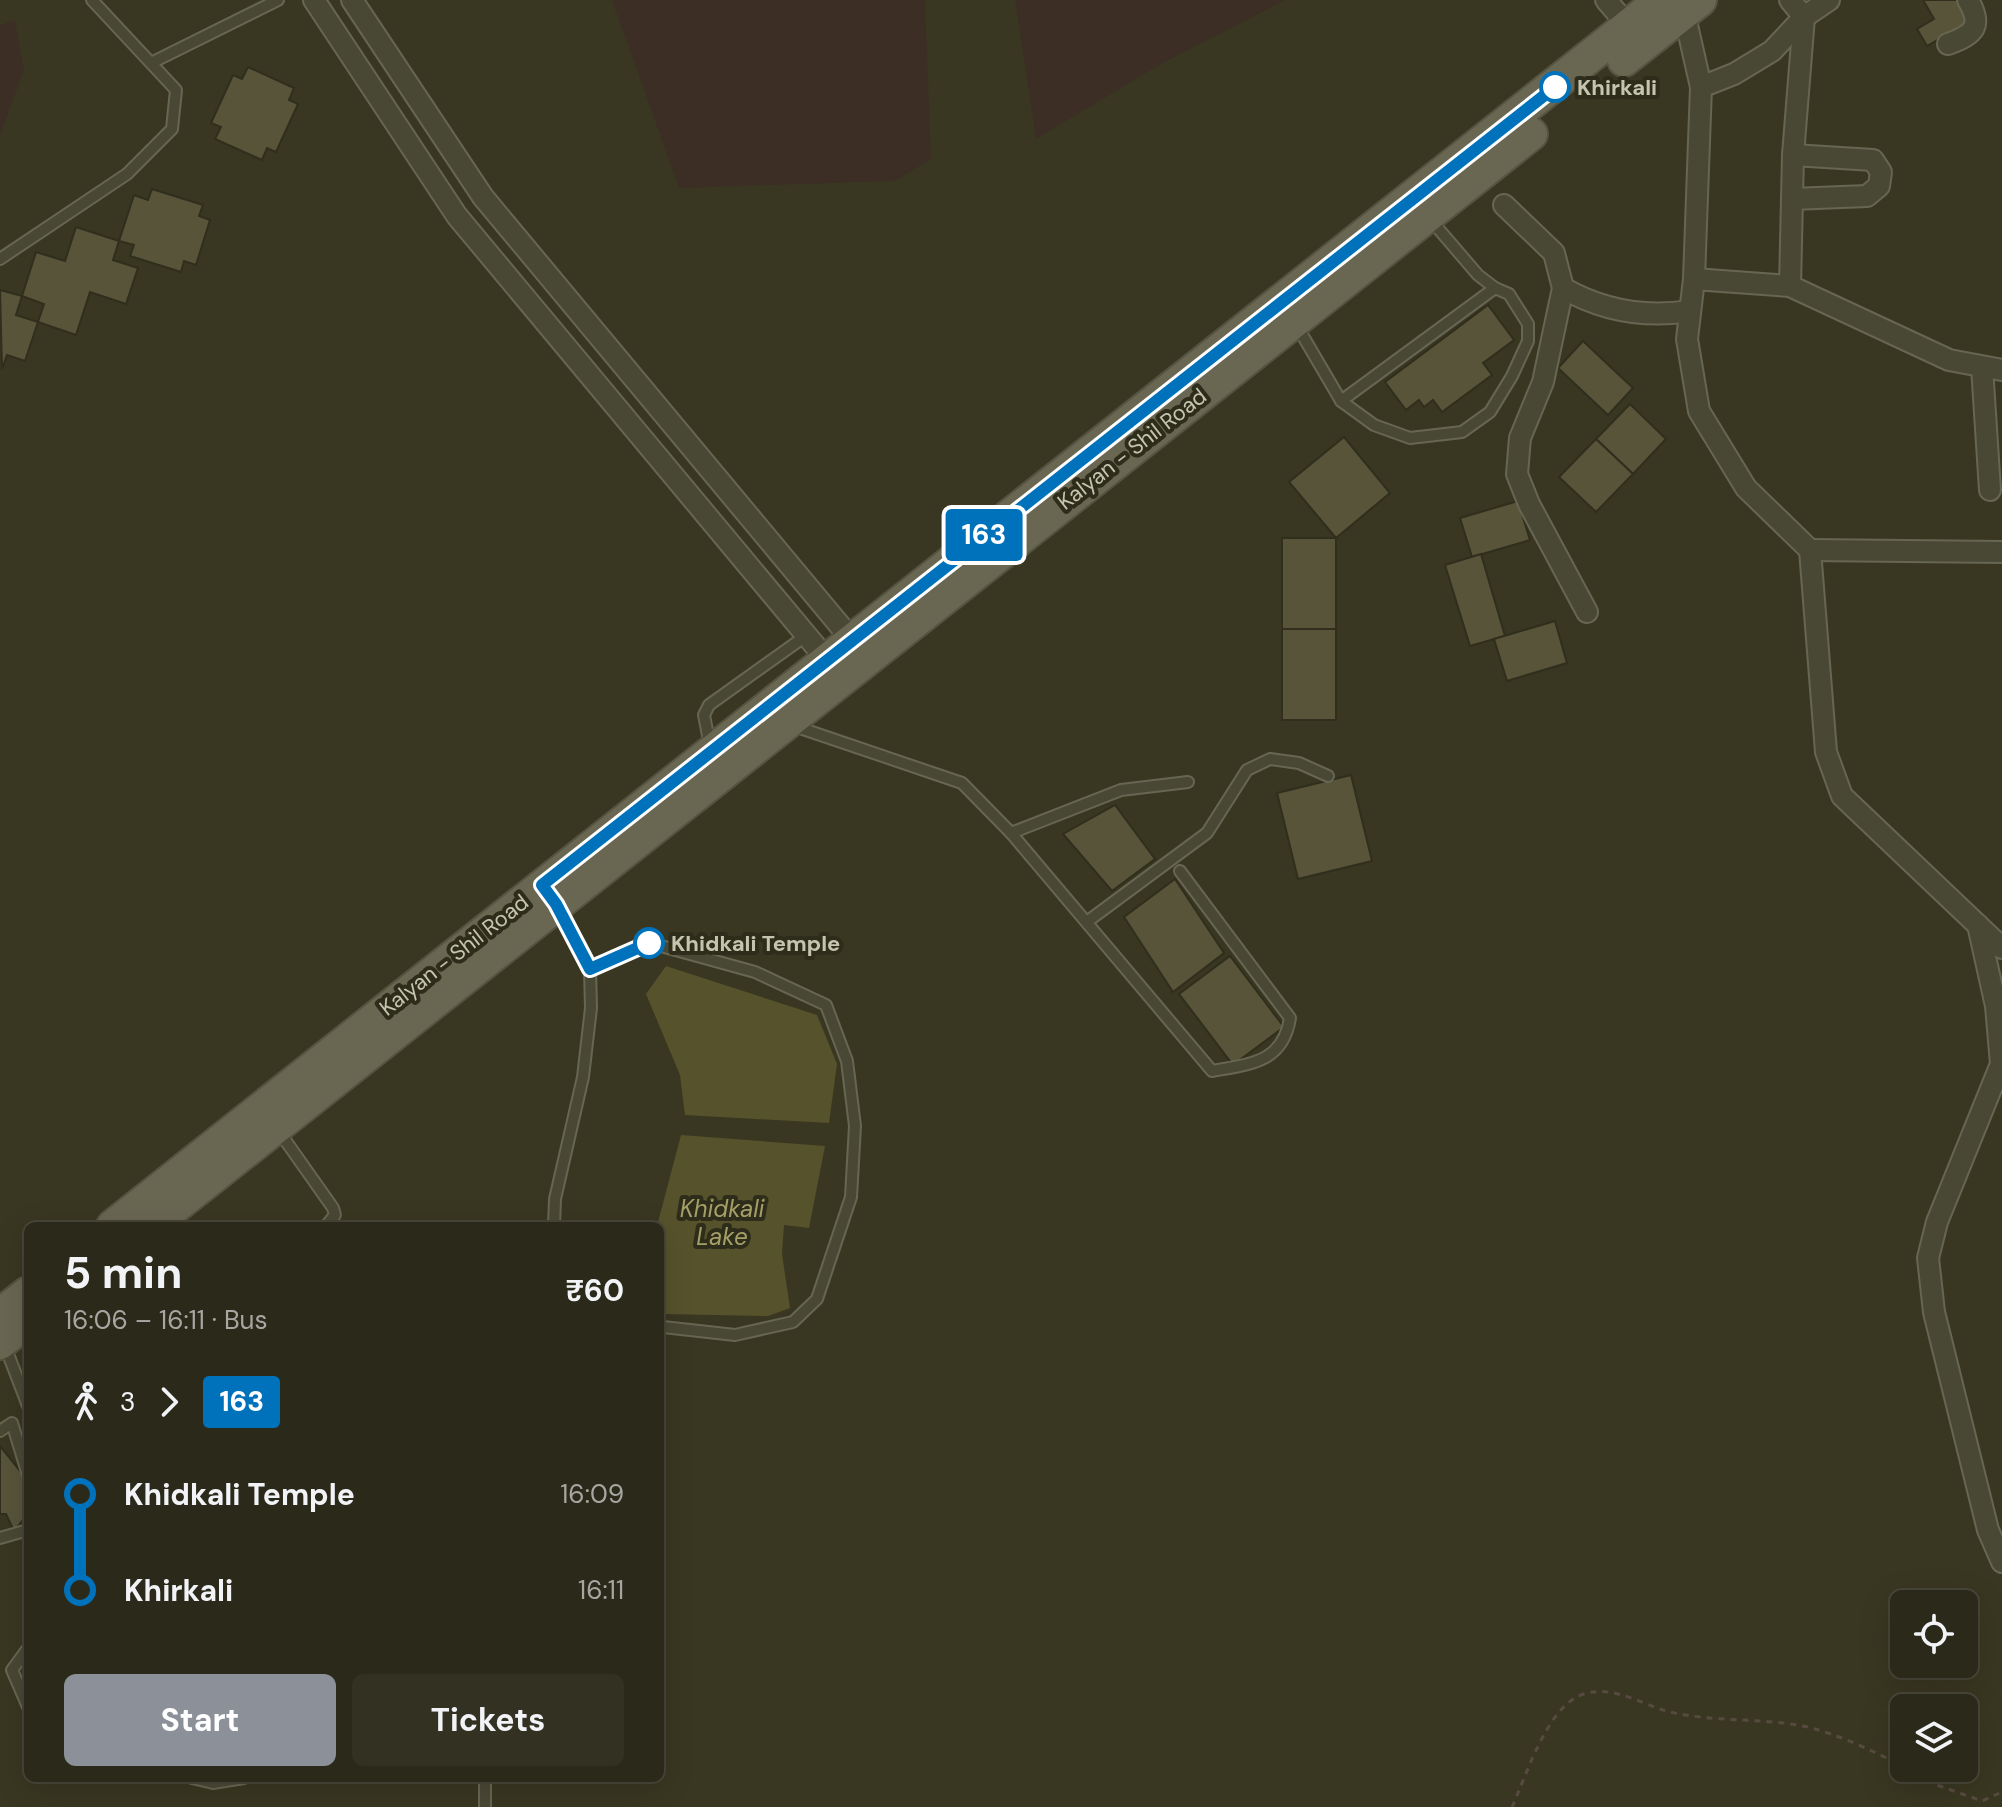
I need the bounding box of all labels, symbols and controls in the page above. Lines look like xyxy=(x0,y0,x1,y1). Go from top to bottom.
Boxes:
marker: Khirkali xyxy=(1540,72,1570,102)
place label: Khirkali xyxy=(1577,73,1657,102)
street label: Kalyan - Shil Road xyxy=(1051,382,1213,516)
line badge: 163 xyxy=(938,509,1030,561)
text: 163 xyxy=(962,516,1006,553)
street label: Kalyan - Shil Road xyxy=(373,888,535,1022)
marker: Khidkali Temple xyxy=(634,928,664,958)
place label: Khidkali Temple xyxy=(671,929,840,958)
water label: Khidkali Lake xyxy=(680,1193,766,1252)
text: 5 min xyxy=(64,1244,182,1302)
text: ₹60 xyxy=(565,1271,624,1310)
text: 16:06 – 16:11 · Bus xyxy=(64,1303,268,1337)
icon: walk xyxy=(64,1380,108,1424)
icon: forward xyxy=(147,1380,191,1424)
text: 163 xyxy=(219,1383,264,1420)
text: 3 xyxy=(120,1385,135,1419)
text: Khidkali Temple xyxy=(124,1475,355,1514)
text: 16:09 xyxy=(560,1477,624,1511)
text: Khirkali xyxy=(124,1571,233,1610)
text: 16:11 xyxy=(578,1573,624,1607)
map controls xyxy=(1890,1590,1978,1782)
button: locate xyxy=(1890,1590,1978,1678)
button: Start xyxy=(64,1674,336,1766)
button: Tickets xyxy=(352,1674,624,1766)
button: layers xyxy=(1890,1694,1978,1782)

